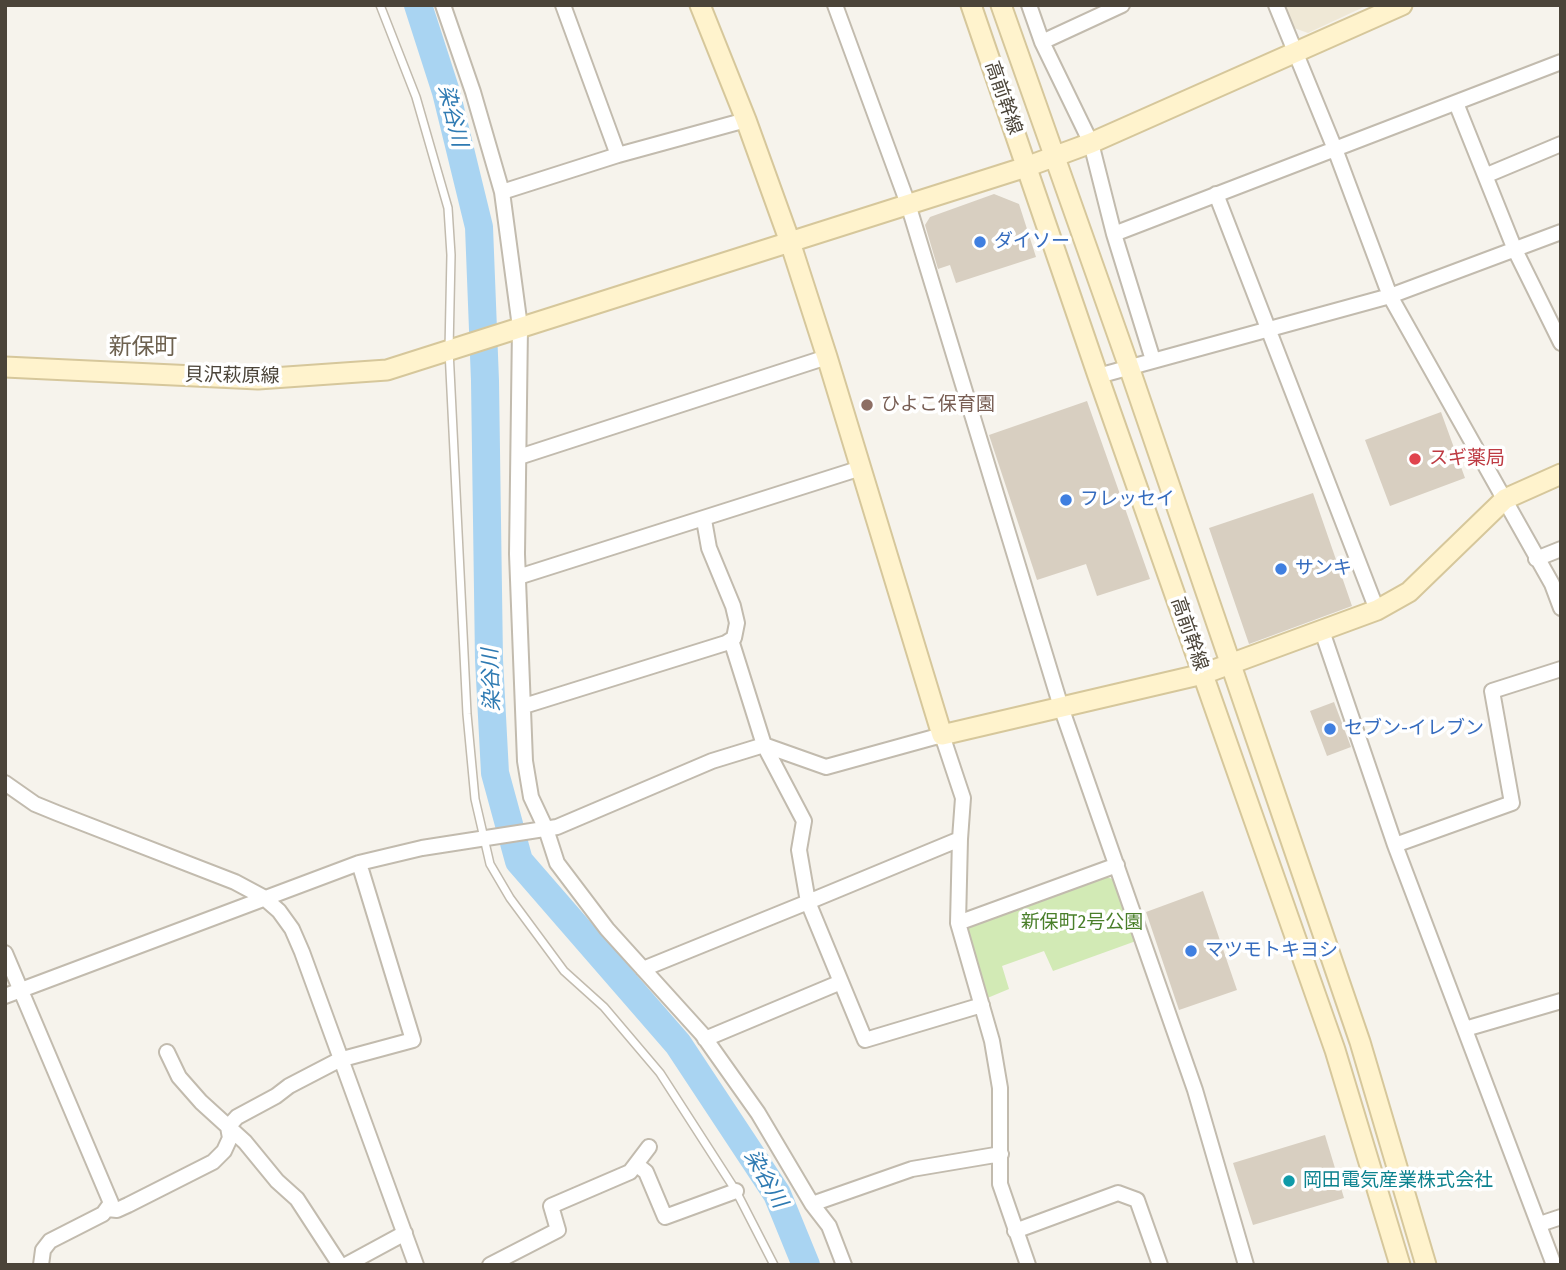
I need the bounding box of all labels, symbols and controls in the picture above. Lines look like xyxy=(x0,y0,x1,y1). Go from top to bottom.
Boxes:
street label: 高前幹線 xyxy=(980,58,1026,138)
water label: 染谷川 xyxy=(432,82,472,150)
place label: ダイソー xyxy=(994,231,1070,253)
marker: ダイソー xyxy=(972,234,988,250)
district label: 新保町 xyxy=(109,334,177,362)
street label: 貝沢萩原線 xyxy=(184,364,280,388)
place label: ひよこ保育園 xyxy=(881,394,995,416)
marker: ひよこ保育園 xyxy=(859,397,875,413)
place label: スギ薬局 xyxy=(1429,448,1505,470)
marker: スギ薬局 xyxy=(1407,451,1423,467)
place label: フレッセイ xyxy=(1080,489,1175,511)
marker: フレッセイ xyxy=(1058,492,1074,508)
place label: サンキ xyxy=(1295,558,1352,580)
marker: サンキ xyxy=(1273,561,1289,577)
street label: 高前幹線 xyxy=(1166,594,1212,674)
water label: 染谷川 xyxy=(478,648,506,712)
place label: セブン-イレブン xyxy=(1344,718,1484,740)
marker: セブン-イレブン xyxy=(1322,721,1338,737)
park label: 新保町2号公園 xyxy=(1021,912,1143,934)
place label: マツモトキヨシ xyxy=(1205,940,1338,962)
marker: マツモトキヨシ xyxy=(1183,943,1199,959)
water label: 染谷川 xyxy=(738,1145,792,1213)
place label: 岡田電気産業株式会社 xyxy=(1303,1170,1493,1192)
marker: 岡田電気産業株式会社 xyxy=(1281,1173,1297,1189)

